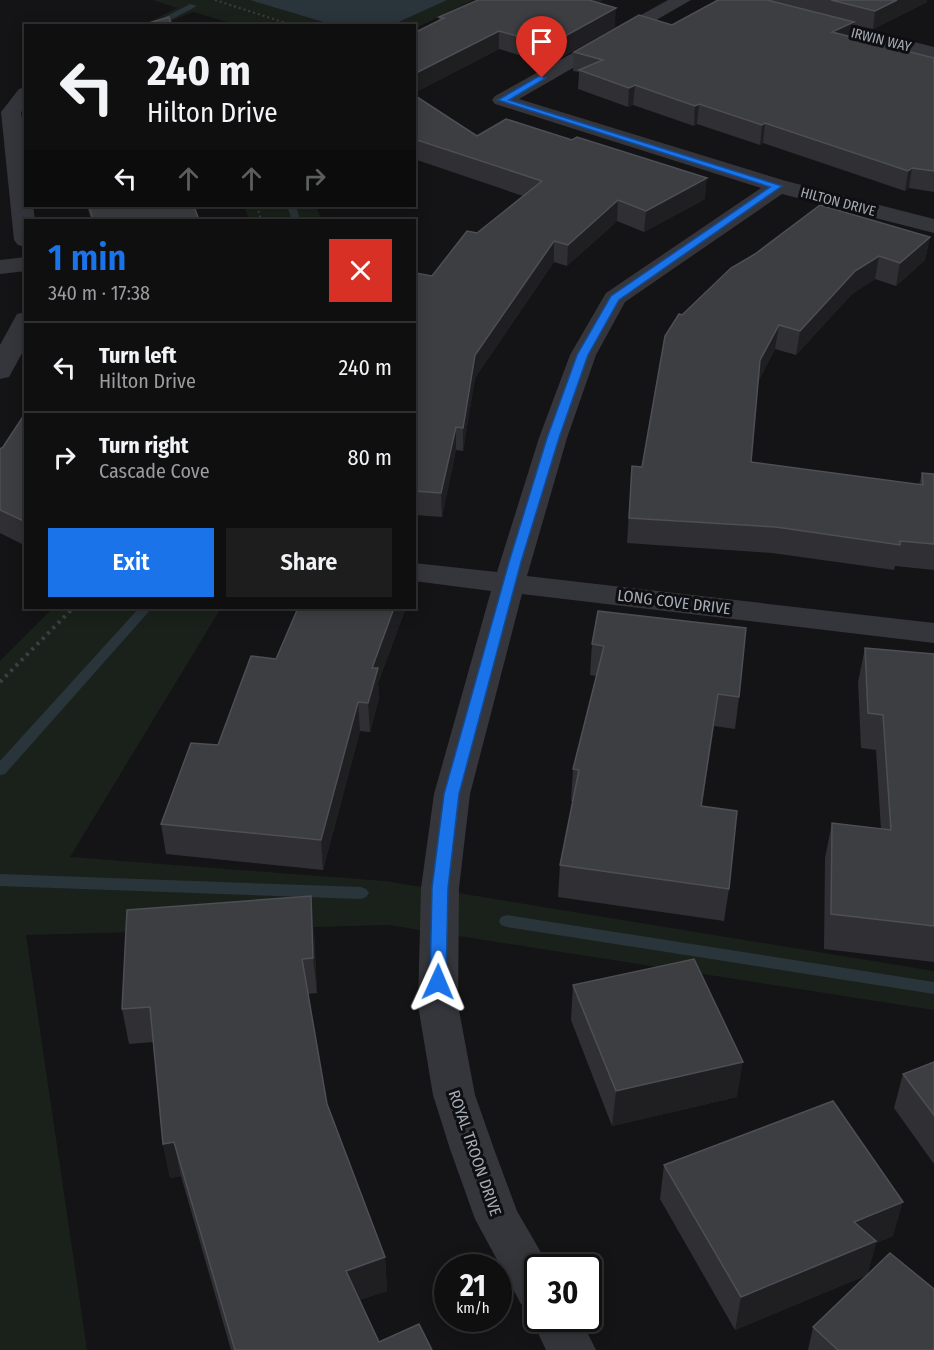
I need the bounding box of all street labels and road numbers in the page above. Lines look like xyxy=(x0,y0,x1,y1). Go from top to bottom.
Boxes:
street label: IRWIN WAY xyxy=(849,24,913,56)
street label: HILTON DRIVE xyxy=(799,184,878,220)
street label: LONG COVE DRIVE xyxy=(616,586,732,618)
street label: ROYAL TROON DRIVE xyxy=(445,1088,505,1218)

